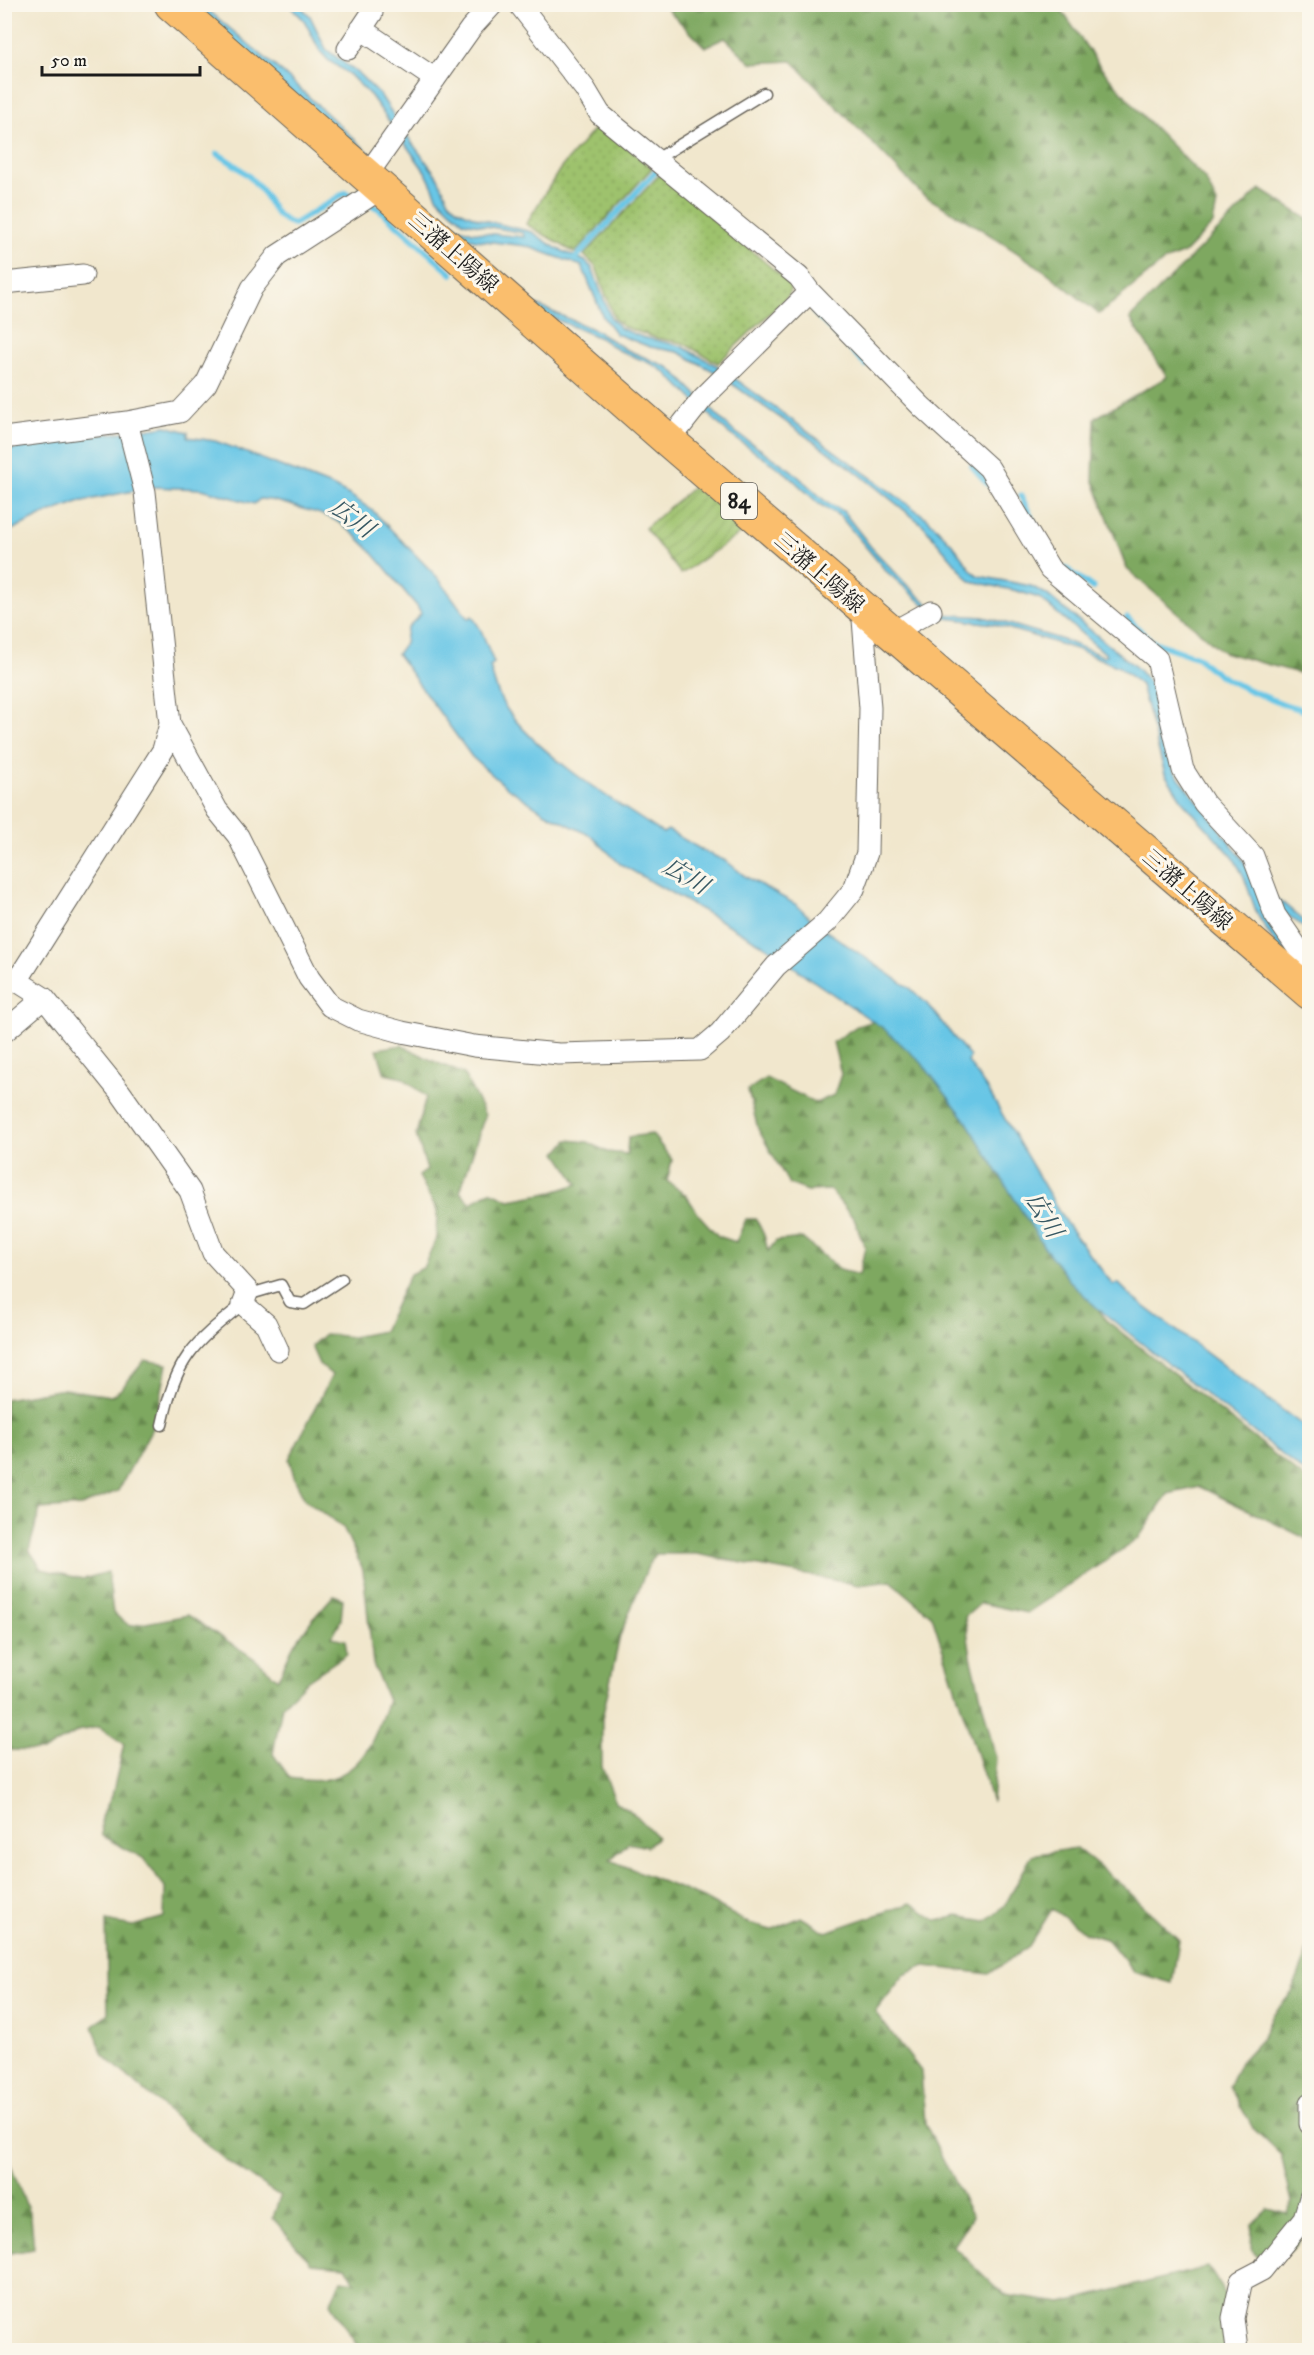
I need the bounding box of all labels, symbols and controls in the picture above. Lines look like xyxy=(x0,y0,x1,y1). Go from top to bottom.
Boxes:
scale bar xyxy=(42,39,200,77)
text: 50 m xyxy=(51,50,87,72)
street label: 三潴上陽線 xyxy=(403,207,503,299)
road number: 84 xyxy=(721,483,757,519)
water label: 広川 xyxy=(323,493,382,547)
street label: 三潴上陽線 xyxy=(769,527,869,619)
street label: 三潴上陽線 xyxy=(1137,844,1237,936)
water label: 広川 xyxy=(657,852,716,904)
water label: 広川 xyxy=(1018,1187,1070,1246)

